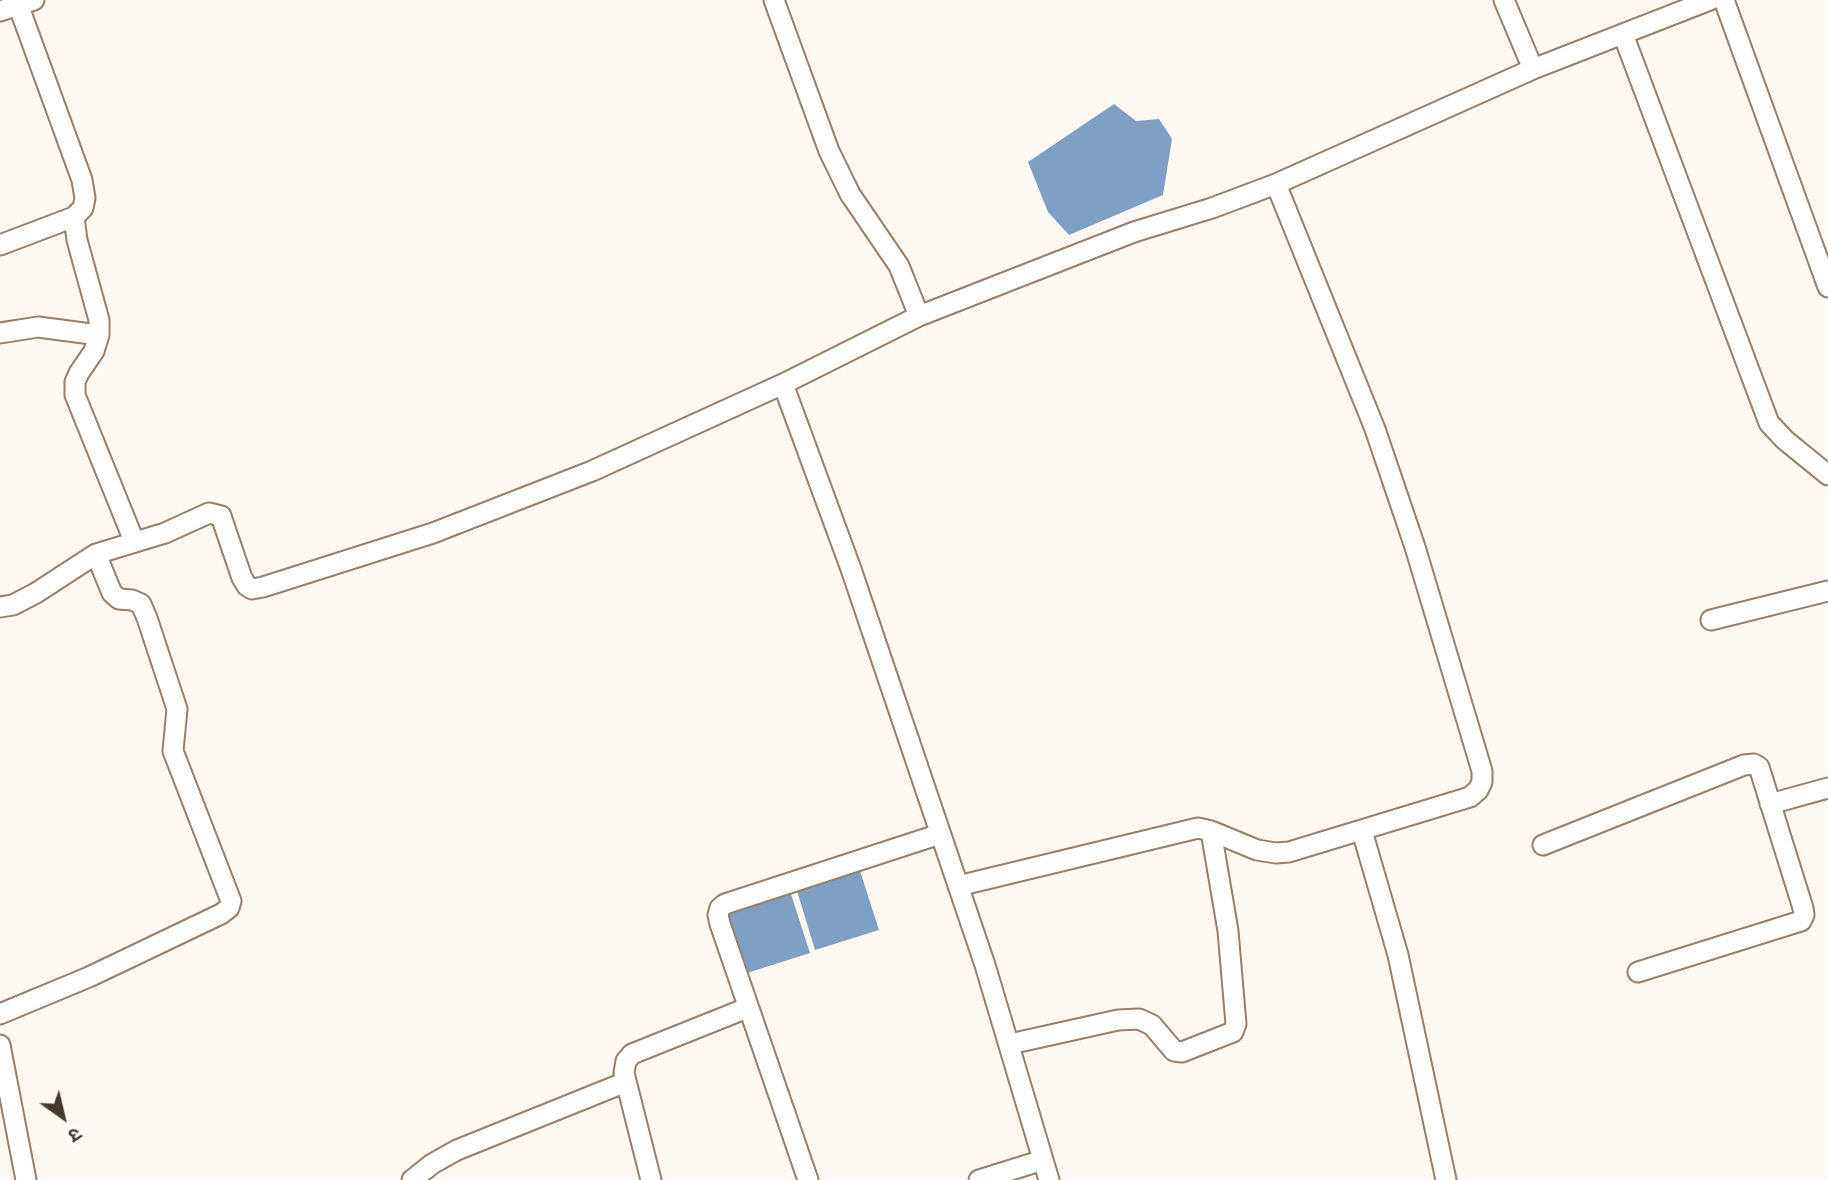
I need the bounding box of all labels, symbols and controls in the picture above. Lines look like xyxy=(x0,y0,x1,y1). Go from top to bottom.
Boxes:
north arrow xyxy=(28,1082,98,1152)
text: उ xyxy=(64,1122,86,1147)

